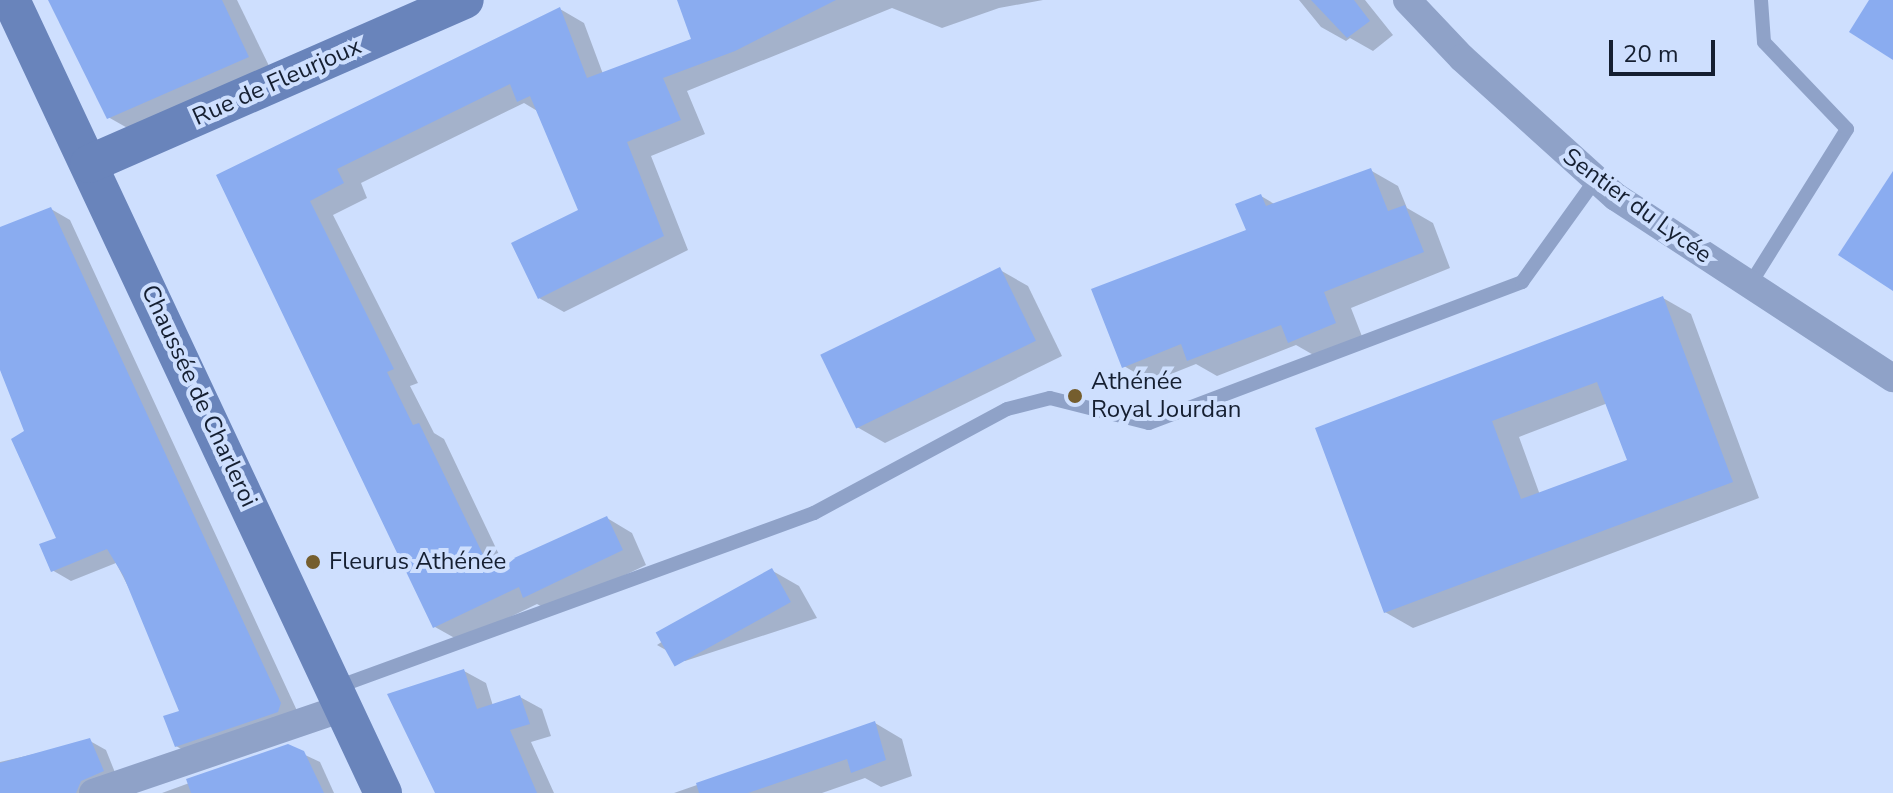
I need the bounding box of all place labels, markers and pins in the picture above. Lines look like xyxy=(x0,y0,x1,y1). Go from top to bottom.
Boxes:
place label: Athénée Royal Jourdan xyxy=(1091,368,1241,424)
marker: Athénée Royal Jourdan xyxy=(1066,387,1084,405)
place label: Fleurus Athénée xyxy=(329,548,506,576)
marker: Fleurus Athénée xyxy=(304,553,322,571)

